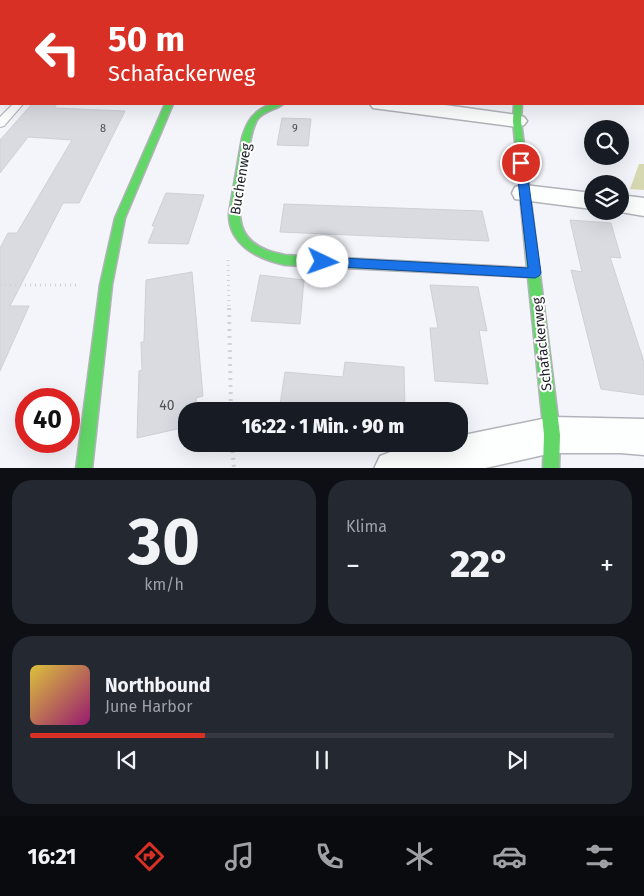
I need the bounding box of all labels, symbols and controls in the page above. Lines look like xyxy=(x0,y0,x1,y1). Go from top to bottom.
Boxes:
text: 50 m xyxy=(108,18,185,60)
icon: left xyxy=(25,20,90,85)
text: Schafackerweg xyxy=(108,60,256,87)
map controls xyxy=(584,120,629,220)
button: search xyxy=(584,120,629,165)
house number: 8 xyxy=(100,122,106,135)
house number: 9 xyxy=(292,122,298,135)
street label: Buchenweg xyxy=(227,141,255,216)
pin xyxy=(500,142,542,184)
icon: arrive xyxy=(507,149,535,177)
button: layers xyxy=(584,175,629,220)
position arrow xyxy=(296,235,348,287)
street label: Schafackerweg xyxy=(529,296,555,392)
speed limit sign: 40 xyxy=(15,388,80,453)
house number: 40 xyxy=(159,397,175,414)
text: 16:22 · 1 Min. · 90 m xyxy=(242,415,404,438)
text: 30 xyxy=(128,503,200,581)
text: Klima xyxy=(346,517,387,536)
text: 22° xyxy=(450,541,510,587)
text: − xyxy=(346,549,360,582)
text: + xyxy=(600,549,614,582)
text: km/h xyxy=(144,575,184,594)
text: Northbound xyxy=(105,674,210,697)
text: June Harbor xyxy=(105,697,192,716)
icon: previous xyxy=(113,746,141,774)
icon: pause xyxy=(308,746,336,774)
icon: next xyxy=(503,746,531,774)
icon: directions xyxy=(132,839,167,874)
icon: music xyxy=(222,839,257,874)
icon: phone xyxy=(312,839,347,874)
icon: climate xyxy=(402,839,437,874)
icon: car xyxy=(492,839,527,874)
icon: filters xyxy=(582,839,617,874)
text: 16:21 xyxy=(28,843,77,870)

